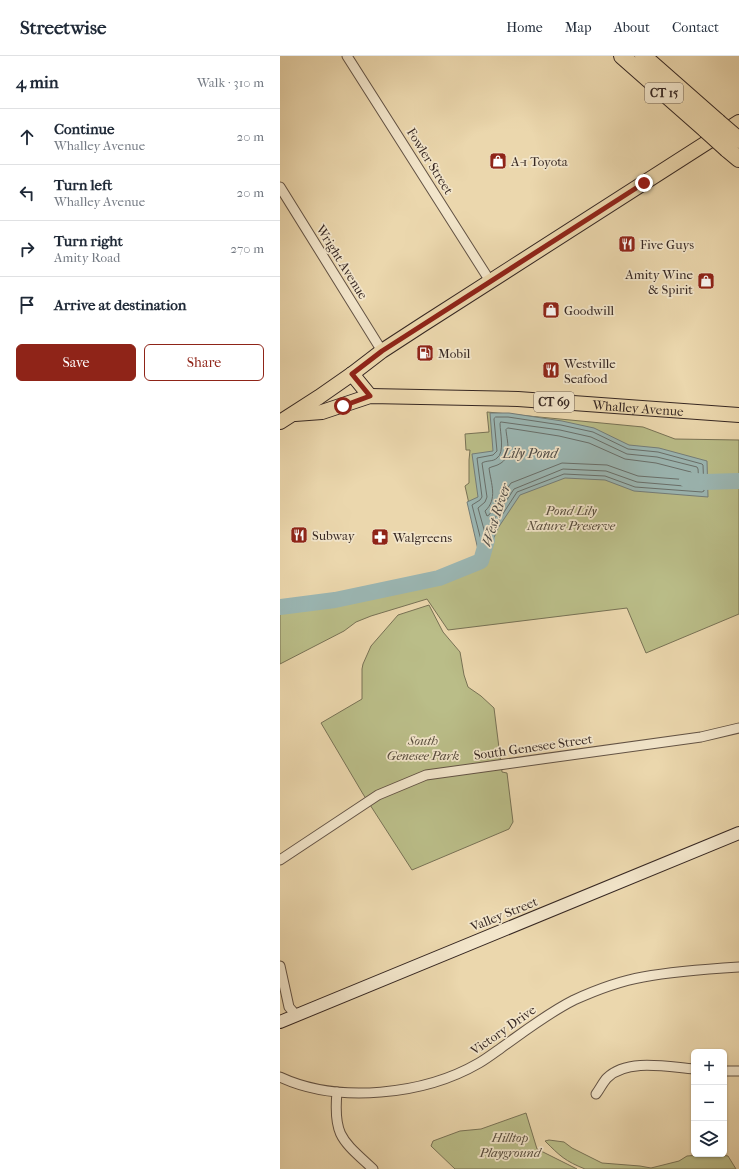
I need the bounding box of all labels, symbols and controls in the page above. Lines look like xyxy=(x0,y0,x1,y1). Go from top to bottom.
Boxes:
text: Streetwise xyxy=(20,17,106,39)
text: Home xyxy=(506,19,543,36)
text: Map xyxy=(565,19,592,36)
text: About xyxy=(614,19,650,36)
text: Contact xyxy=(672,19,719,36)
text: 4 min xyxy=(16,72,59,92)
text: Walk · 310 m xyxy=(197,75,264,90)
road number: CT 15 xyxy=(645,83,683,103)
text: Continue xyxy=(54,120,114,138)
street label: Fowler Street xyxy=(404,125,457,197)
icon: ahead xyxy=(16,126,38,148)
text: 20 m xyxy=(237,129,264,144)
text: Whalley Avenue xyxy=(54,138,145,153)
shop icon: A-1 Toyota xyxy=(488,151,508,171)
place label: A-1 Toyota xyxy=(510,154,569,169)
route end xyxy=(635,174,653,192)
text: Turn left xyxy=(54,176,112,194)
icon: left xyxy=(16,182,38,204)
text: 20 m xyxy=(237,185,264,200)
text: Whalley Avenue xyxy=(54,194,145,209)
street label: Wright Avenue xyxy=(313,221,371,302)
text: Turn right xyxy=(54,232,123,250)
restaurant icon: Five Guys xyxy=(617,234,637,254)
place label: Five Guys xyxy=(640,237,694,252)
icon: right xyxy=(16,238,38,260)
text: 270 m xyxy=(230,241,264,256)
text: Amity Road xyxy=(54,250,120,265)
place label: Amity Wine & Spirit xyxy=(624,267,694,297)
shop icon: Amity Wine & Spirit xyxy=(696,271,716,291)
icon: arrive xyxy=(16,294,38,316)
text: Arrive at destination xyxy=(54,296,186,314)
shop icon: Goodwill xyxy=(541,300,561,320)
place label: Goodwill xyxy=(564,303,615,318)
fuel station icon: Mobil xyxy=(415,343,435,363)
button: Save xyxy=(16,344,136,381)
button: Share xyxy=(144,344,264,381)
place label: Mobil xyxy=(438,346,471,361)
place label: Westville Seafood xyxy=(563,356,616,386)
restaurant icon: Westville Seafood xyxy=(541,360,561,380)
road number: CT 69 xyxy=(534,392,574,412)
route start xyxy=(334,397,352,415)
street label: Whalley Avenue xyxy=(591,397,685,419)
water label: Lily Pond xyxy=(502,445,559,462)
water label: West River xyxy=(478,480,515,549)
park label: Pond Lily Nature Preserve xyxy=(526,503,616,533)
restaurant icon: Subway xyxy=(289,525,309,545)
pharmacy icon: Walgreens xyxy=(370,527,390,547)
place label: Subway xyxy=(312,528,356,543)
place label: Walgreens xyxy=(392,530,452,545)
street label: South Genesee Street xyxy=(473,731,594,763)
park label: South Genesee Park xyxy=(387,733,459,763)
street label: Valley Street xyxy=(467,894,540,935)
street label: Victory Drive xyxy=(467,1002,539,1059)
map controls xyxy=(691,1049,727,1157)
button: + xyxy=(691,1049,727,1085)
button: − xyxy=(691,1085,727,1121)
button: layers xyxy=(691,1121,727,1157)
park label: Hilltop Playground xyxy=(479,1130,543,1160)

